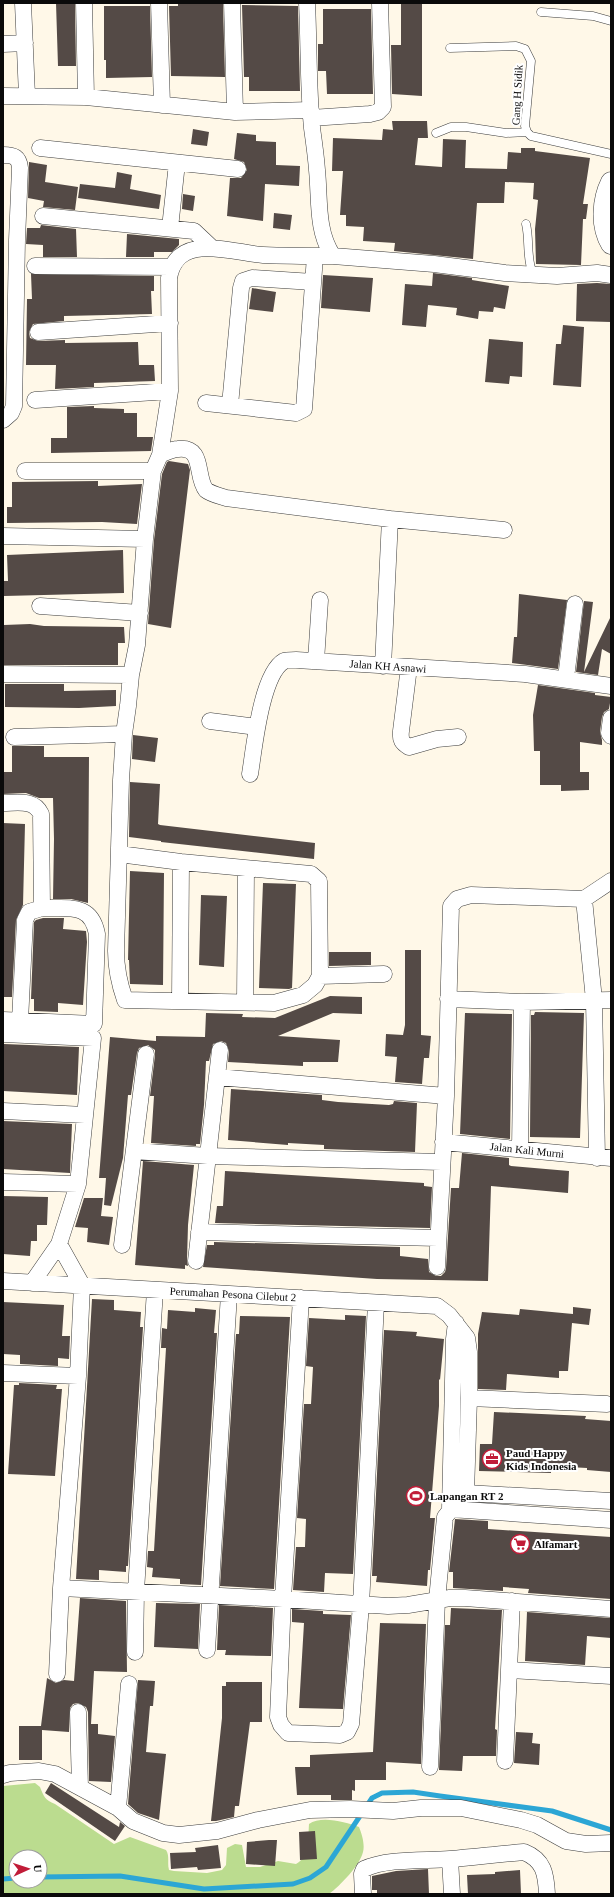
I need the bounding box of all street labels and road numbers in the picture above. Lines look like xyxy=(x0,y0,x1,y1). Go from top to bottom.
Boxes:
street label: Gang H Sidik xyxy=(509,64,525,126)
street label: Jalan KH Asnawi xyxy=(349,657,427,675)
street label: Jalan Kali Murni xyxy=(489,1140,565,1160)
street label: Perumahan Pesona Cilebut 2 xyxy=(169,1285,297,1303)

